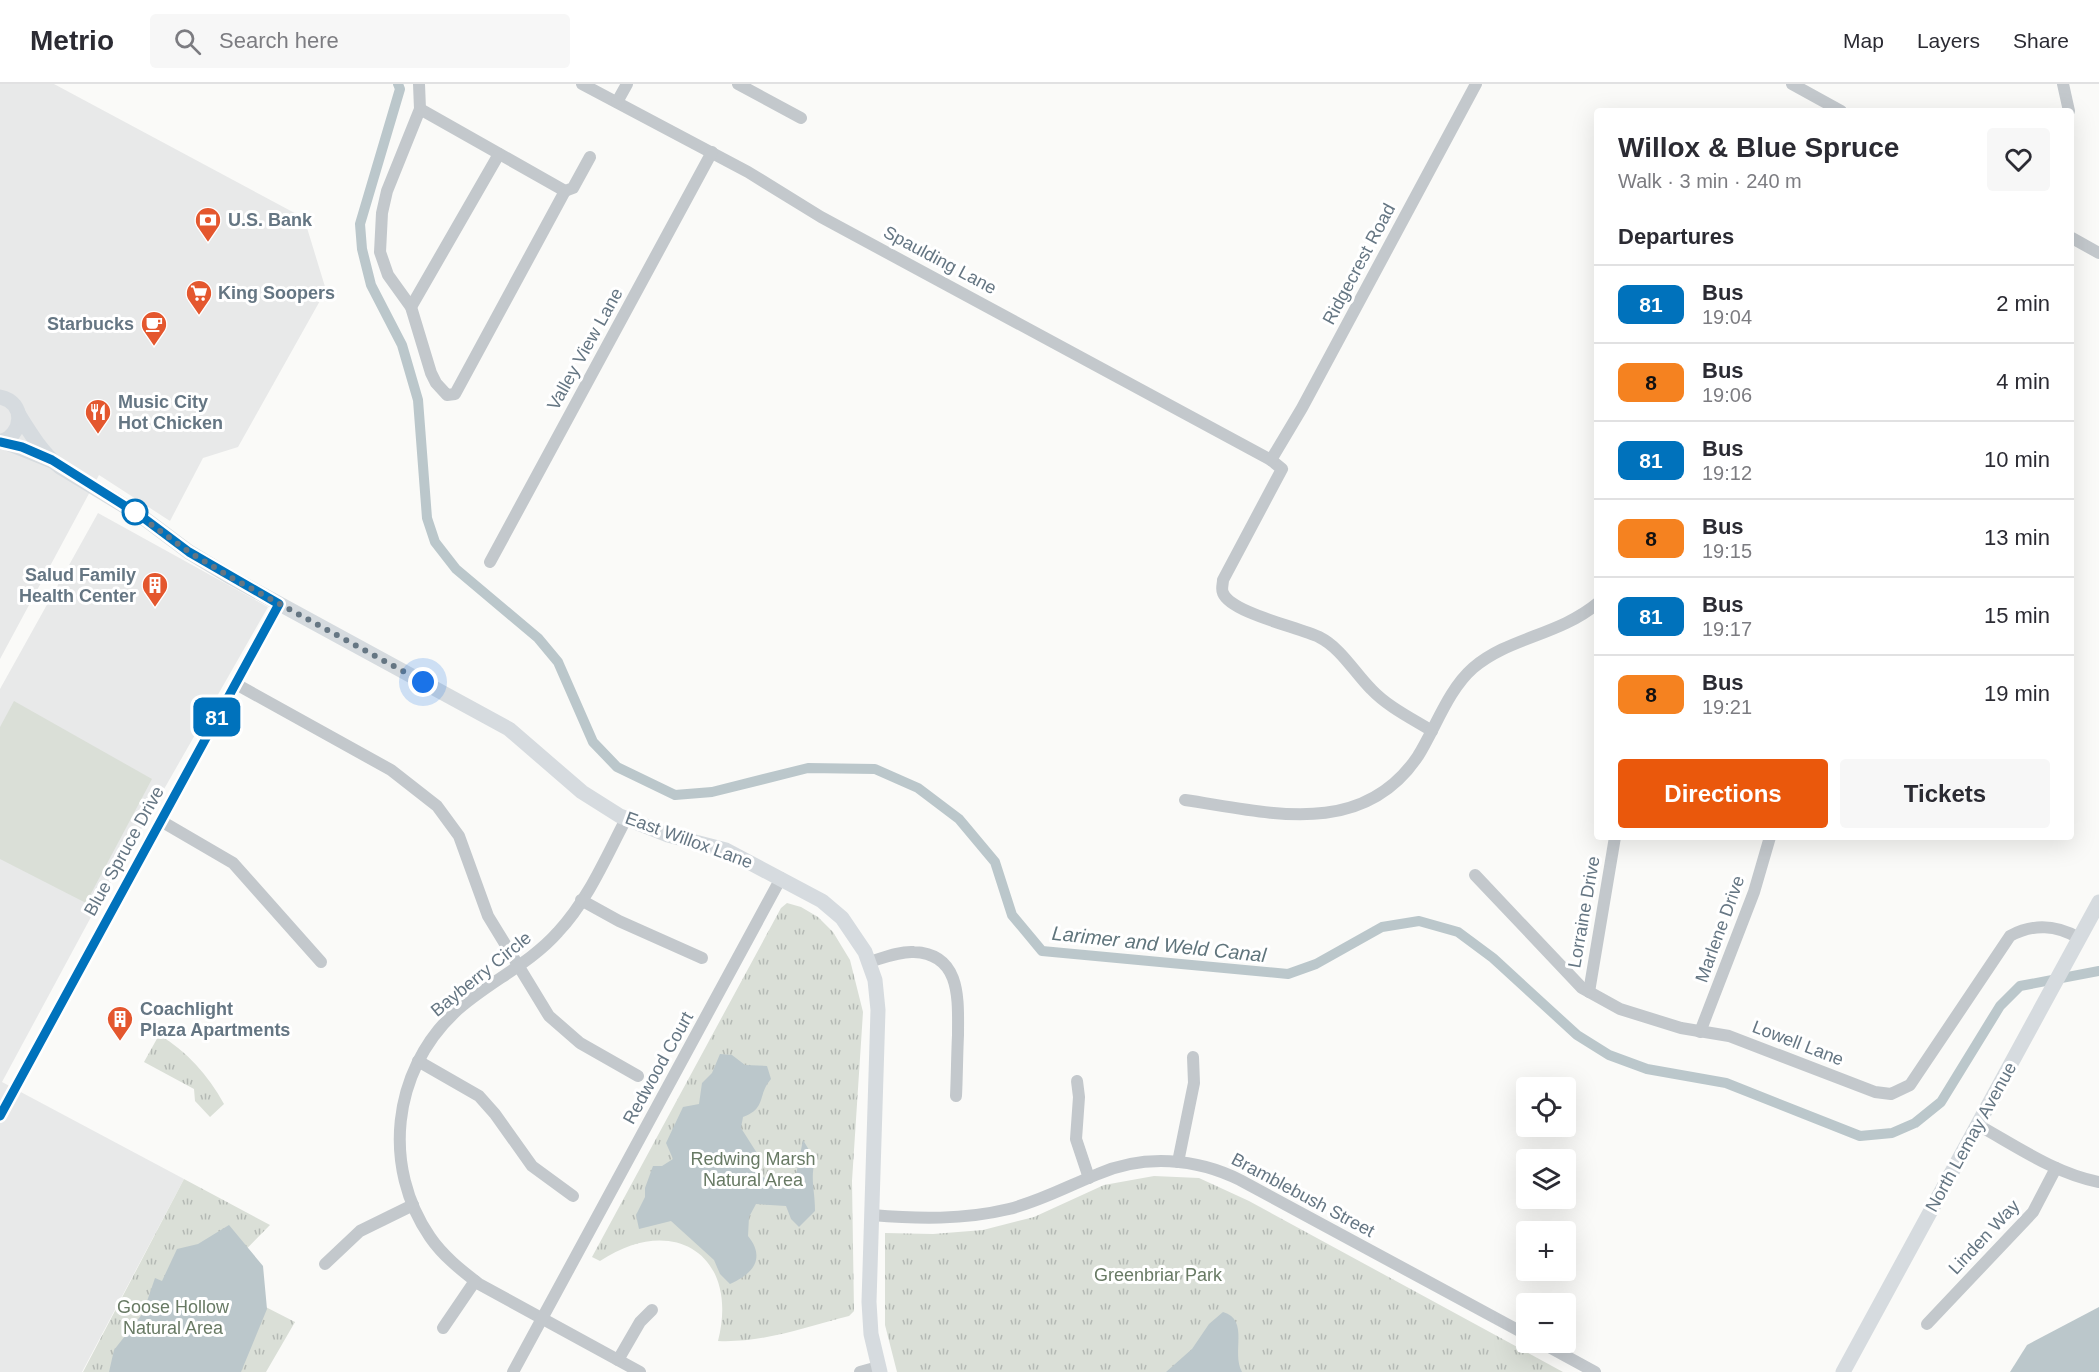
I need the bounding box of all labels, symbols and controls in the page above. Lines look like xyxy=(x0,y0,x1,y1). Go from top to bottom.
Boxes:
search box xyxy=(150,14,570,68)
text: Metrio xyxy=(30,25,114,56)
icon: search xyxy=(171,25,204,58)
text: Search here xyxy=(219,28,339,53)
text: Map xyxy=(1843,29,1884,52)
text: Layers xyxy=(1917,29,1980,52)
text: Share xyxy=(2013,29,2069,52)
button: heart xyxy=(1987,128,2050,191)
text: Willox & Blue Spruce xyxy=(1618,132,1899,163)
text: Walk · 3 min · 240 m xyxy=(1618,170,1802,192)
street label: Ridgecrest Road xyxy=(1319,200,1399,328)
bank icon: U.S. Bank xyxy=(193,205,223,243)
place label: U.S. Bank xyxy=(228,210,313,230)
street label: Spaulding Lane xyxy=(880,222,1000,298)
text: Departures xyxy=(1618,224,1734,249)
supermarket icon: King Soopers xyxy=(184,278,214,316)
text: Bus xyxy=(1702,280,1744,305)
place label: King Soopers xyxy=(218,283,335,303)
street label: Valley View Lane xyxy=(543,284,627,414)
text: 2 min xyxy=(1996,291,2050,316)
text: 81 xyxy=(1639,293,1663,316)
text: 19:04 xyxy=(1702,306,1752,328)
cafe icon: Starbucks xyxy=(139,309,169,347)
place label: Starbucks xyxy=(47,314,134,334)
text: Bus xyxy=(1702,358,1744,383)
text: 4 min xyxy=(1996,369,2050,394)
text: 8 xyxy=(1645,371,1657,394)
text: 19:06 xyxy=(1702,384,1752,406)
place label: Music City Hot Chicken xyxy=(118,392,223,433)
restaurant icon: Music City Hot Chicken xyxy=(83,397,113,435)
text: Bus xyxy=(1702,436,1744,461)
text: 10 min xyxy=(1984,447,2050,472)
text: 81 xyxy=(1639,449,1663,472)
text: 19:12 xyxy=(1702,462,1752,484)
unlabelled marker xyxy=(122,499,148,525)
text: Bus xyxy=(1702,514,1744,539)
text: 13 min xyxy=(1984,525,2050,550)
text: 8 xyxy=(1645,527,1657,550)
text: 19:15 xyxy=(1702,540,1752,562)
place label: Salud Family Health Center xyxy=(19,565,136,606)
building icon: Salud Family Health Center xyxy=(140,570,170,608)
text: Bus xyxy=(1702,592,1744,617)
text: 15 min xyxy=(1984,603,2050,628)
text: 81 xyxy=(1639,605,1663,628)
text: 19:17 xyxy=(1702,618,1752,640)
your location xyxy=(408,667,438,697)
text: Bus xyxy=(1702,670,1744,695)
text: 19 min xyxy=(1984,681,2050,706)
text: 8 xyxy=(1645,683,1657,706)
text: 19:21 xyxy=(1702,696,1752,718)
line badge: 81 xyxy=(190,698,244,736)
text: 81 xyxy=(205,706,229,729)
button: Directions xyxy=(1618,759,1828,828)
button: Tickets xyxy=(1840,759,2050,828)
street label: Blue Spruce Drive xyxy=(80,783,168,919)
street label: East Willox Lane xyxy=(623,808,755,872)
street label: Lorraine Drive xyxy=(1564,855,1604,969)
street label: Marlene Drive xyxy=(1691,873,1749,985)
water label: Larimer and Weld Canal xyxy=(1051,922,1268,966)
street label: Bayberry Circle xyxy=(427,928,535,1020)
place label: Coachlight Plaza Apartments xyxy=(140,999,290,1040)
building icon: Coachlight Plaza Apartments xyxy=(105,1004,135,1042)
street label: Redwood Court xyxy=(619,1008,697,1128)
street label: Lowell Lane xyxy=(1750,1016,1846,1070)
street label: North Lemay Avenue xyxy=(1922,1059,2020,1215)
map controls xyxy=(1516,1077,1576,1353)
button: locate xyxy=(1516,1077,1576,1137)
park label: Redwing Marsh Natural Area xyxy=(690,1149,816,1190)
street label: Bramblebush Street xyxy=(1228,1149,1378,1241)
button: layers xyxy=(1516,1149,1576,1209)
street label: Linden Way xyxy=(1944,1196,2024,1278)
button: + xyxy=(1516,1221,1576,1281)
park label: Greenbriar Park xyxy=(1094,1265,1223,1285)
button: − xyxy=(1516,1293,1576,1353)
park label: Goose Hollow Natural Area xyxy=(117,1297,230,1338)

